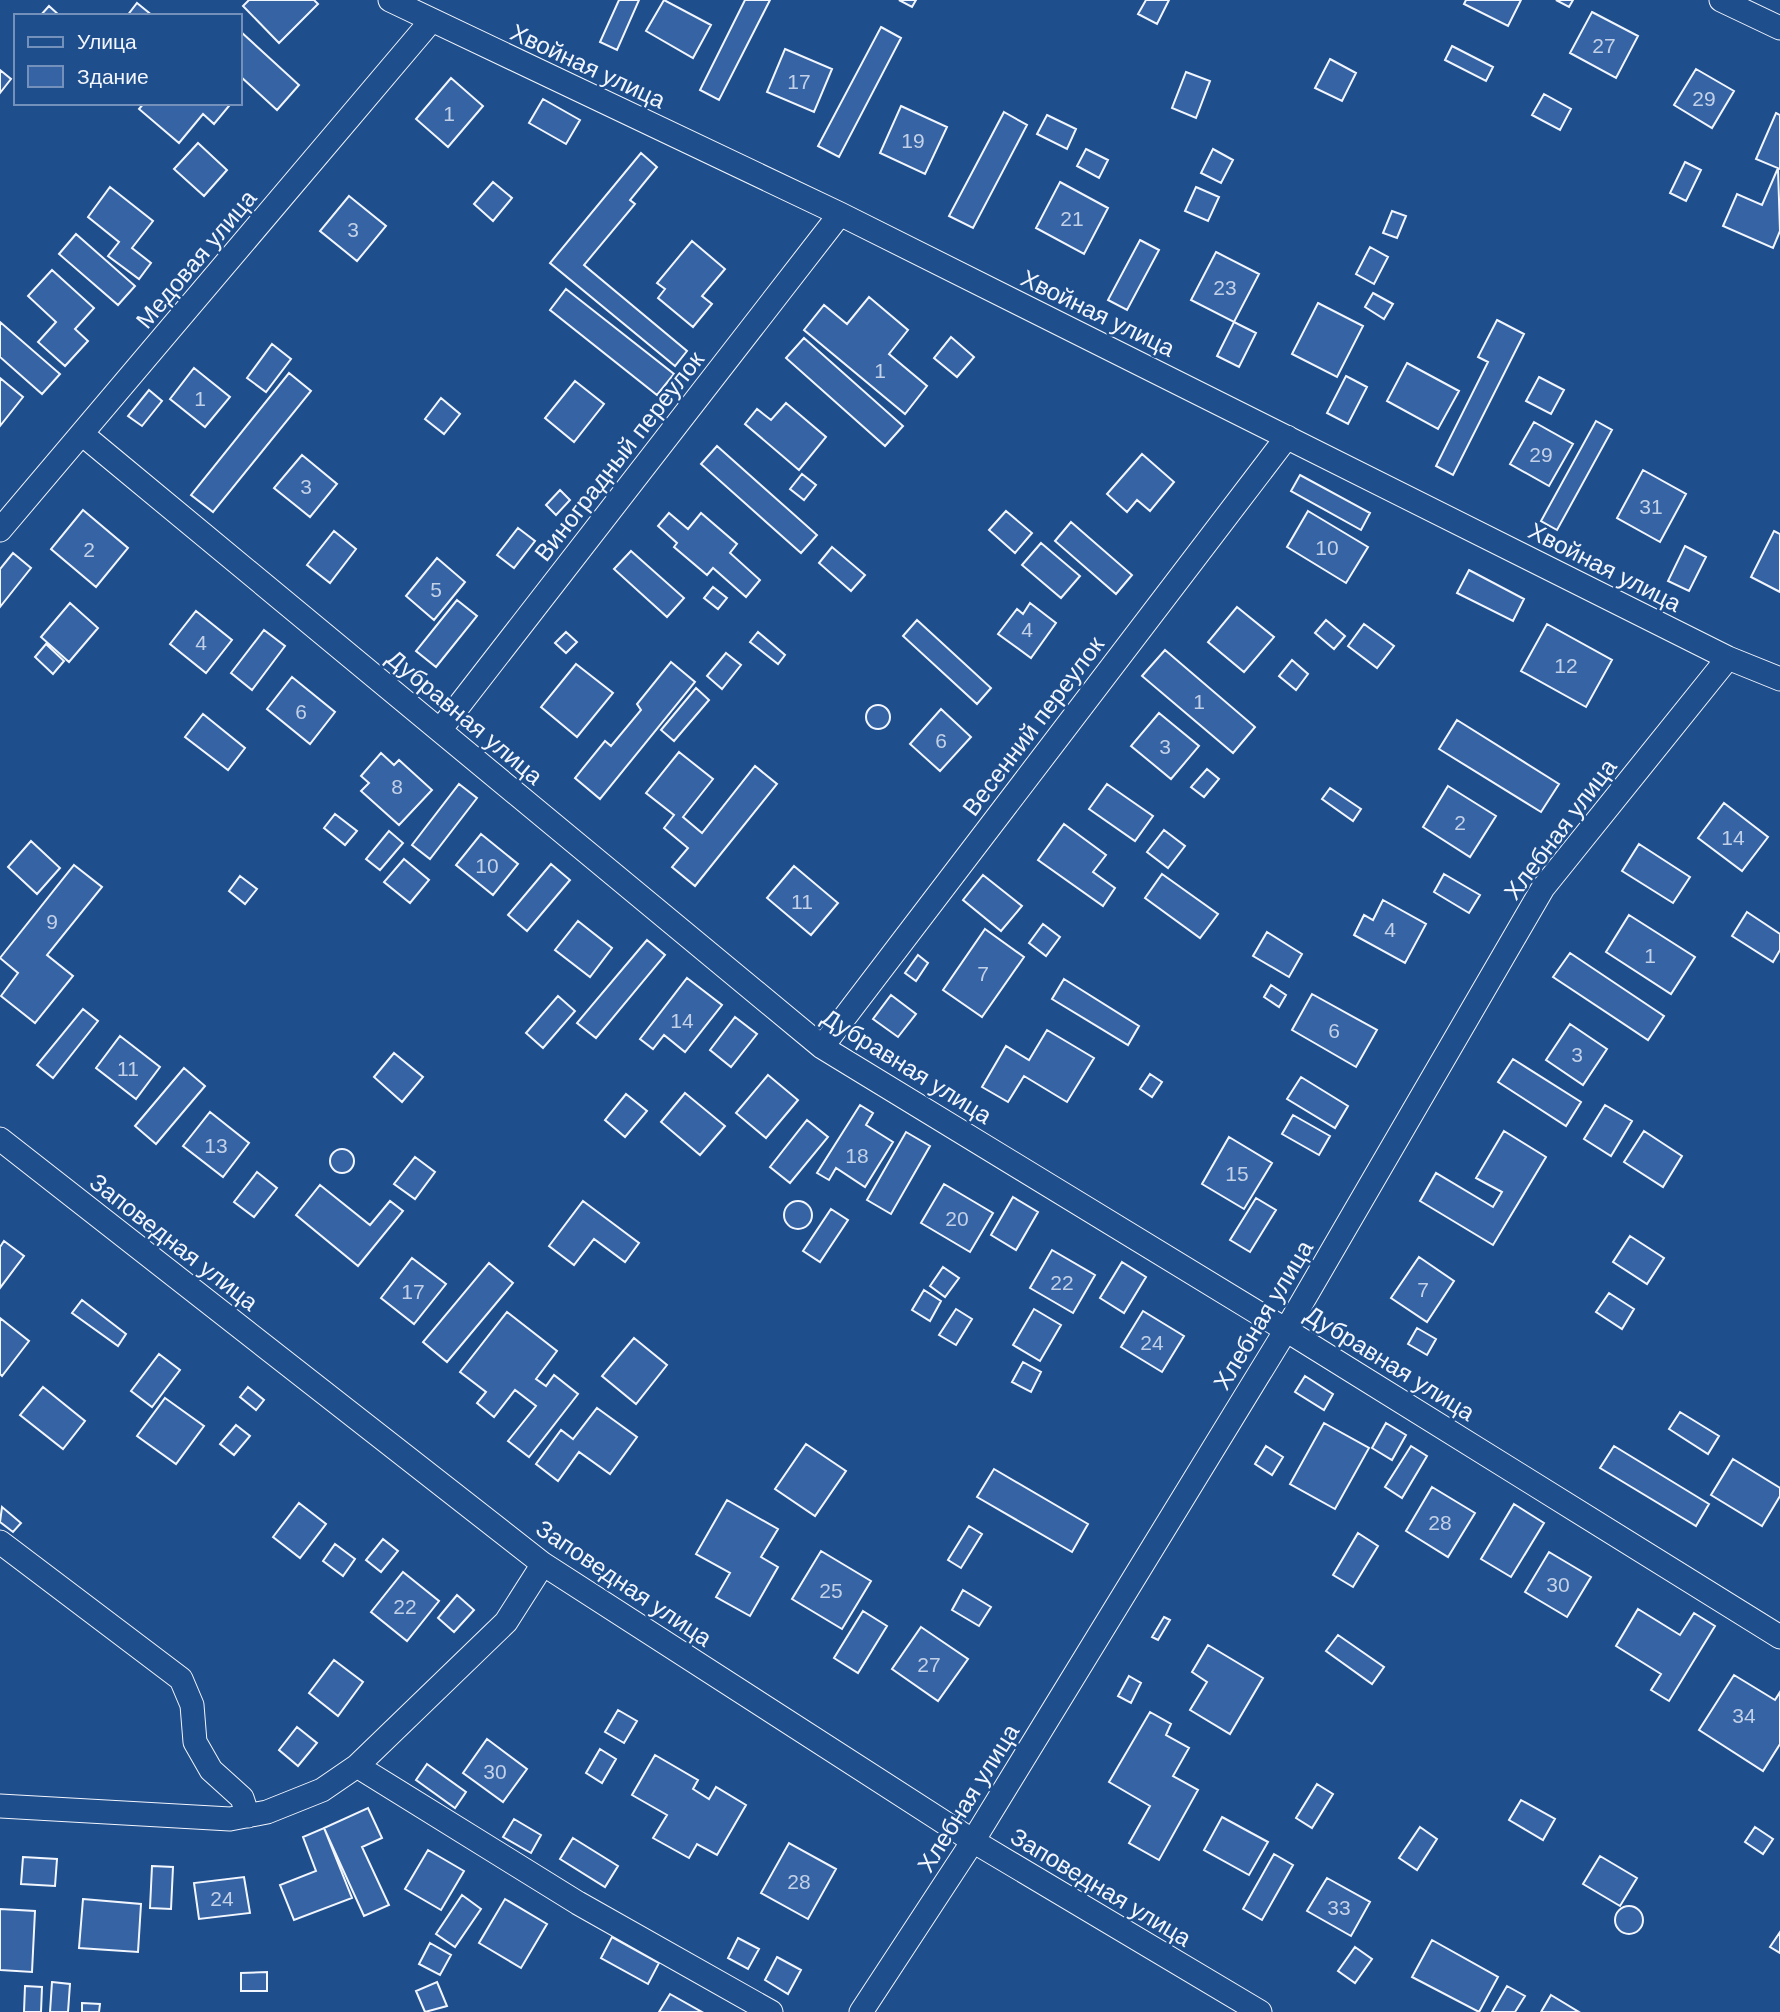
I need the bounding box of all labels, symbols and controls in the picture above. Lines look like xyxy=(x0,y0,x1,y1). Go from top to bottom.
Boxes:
legend xyxy=(14,14,242,105)
street label: Хвойная улица xyxy=(506,18,670,114)
text: Улица xyxy=(77,30,137,53)
house number: 27 xyxy=(1592,34,1616,57)
text: Здание xyxy=(77,65,149,88)
house number: 17 xyxy=(787,70,811,93)
house number: 29 xyxy=(1692,87,1716,110)
house number: 1 xyxy=(443,102,455,125)
house number: 19 xyxy=(901,129,925,152)
street label: Медовая улица xyxy=(130,184,262,334)
house number: 21 xyxy=(1060,207,1084,230)
house number: 3 xyxy=(347,218,359,241)
street label: Хвойная улица xyxy=(1017,264,1180,362)
house number: 23 xyxy=(1213,276,1237,299)
street label: Виноградный переулок xyxy=(529,345,709,566)
house number: 1 xyxy=(874,359,886,382)
house number: 1 xyxy=(194,387,206,410)
house number: 29 xyxy=(1529,443,1553,466)
house number: 3 xyxy=(300,475,312,498)
house number: 31 xyxy=(1639,495,1663,518)
street label: Хвойная улица xyxy=(1524,517,1686,617)
house number: 10 xyxy=(1315,536,1339,559)
house number: 2 xyxy=(83,538,95,561)
house number: 5 xyxy=(430,578,442,601)
house number: 4 xyxy=(1021,618,1033,641)
house number: 4 xyxy=(195,631,207,654)
street label: Весенний переулок xyxy=(957,631,1109,821)
street label: Дубравная улица xyxy=(382,644,549,790)
house number: 12 xyxy=(1554,654,1578,677)
house number: 1 xyxy=(1193,690,1205,713)
house number: 6 xyxy=(295,700,307,723)
house number: 6 xyxy=(935,729,947,752)
house number: 3 xyxy=(1159,735,1171,758)
street label: Хлебная улица xyxy=(1498,753,1622,905)
house number: 8 xyxy=(391,775,403,798)
house number: 2 xyxy=(1454,811,1466,834)
house number: 14 xyxy=(1721,826,1745,849)
house number: 10 xyxy=(475,854,499,877)
house number: 11 xyxy=(791,890,813,913)
house number: 9 xyxy=(46,910,58,933)
house number: 4 xyxy=(1384,918,1396,941)
house number: 1 xyxy=(1644,944,1656,967)
house number: 7 xyxy=(977,962,989,985)
street label: Дубравная улица xyxy=(817,1003,997,1129)
house number: 14 xyxy=(670,1009,694,1032)
house number: 6 xyxy=(1328,1019,1340,1042)
house number: 3 xyxy=(1571,1043,1583,1066)
house number: 11 xyxy=(117,1057,139,1080)
house number: 13 xyxy=(204,1134,228,1157)
house number: 18 xyxy=(845,1144,869,1167)
house number: 15 xyxy=(1225,1162,1249,1185)
street label: Заповедная улица xyxy=(85,1168,264,1316)
house number: 20 xyxy=(945,1207,969,1230)
street label: Хлебная улица xyxy=(1208,1235,1318,1394)
house number: 22 xyxy=(1050,1271,1074,1294)
house number: 7 xyxy=(1417,1278,1429,1301)
house number: 17 xyxy=(401,1280,425,1303)
street label: Дубравная улица xyxy=(1300,1300,1480,1426)
house number: 24 xyxy=(1140,1331,1164,1354)
house number: 28 xyxy=(1428,1511,1452,1534)
street label: Заповедная улица xyxy=(531,1514,717,1652)
house number: 30 xyxy=(1546,1573,1570,1596)
house number: 25 xyxy=(819,1579,843,1602)
house number: 22 xyxy=(393,1595,417,1618)
house number: 27 xyxy=(917,1653,941,1676)
house number: 34 xyxy=(1732,1704,1756,1727)
street label: Хлебная улица xyxy=(912,1719,1025,1877)
house number: 30 xyxy=(483,1760,507,1783)
street label: Заповедная улица xyxy=(1006,1822,1197,1952)
house number: 28 xyxy=(787,1870,811,1893)
house number: 24 xyxy=(210,1887,234,1910)
house number: 33 xyxy=(1327,1896,1351,1919)

